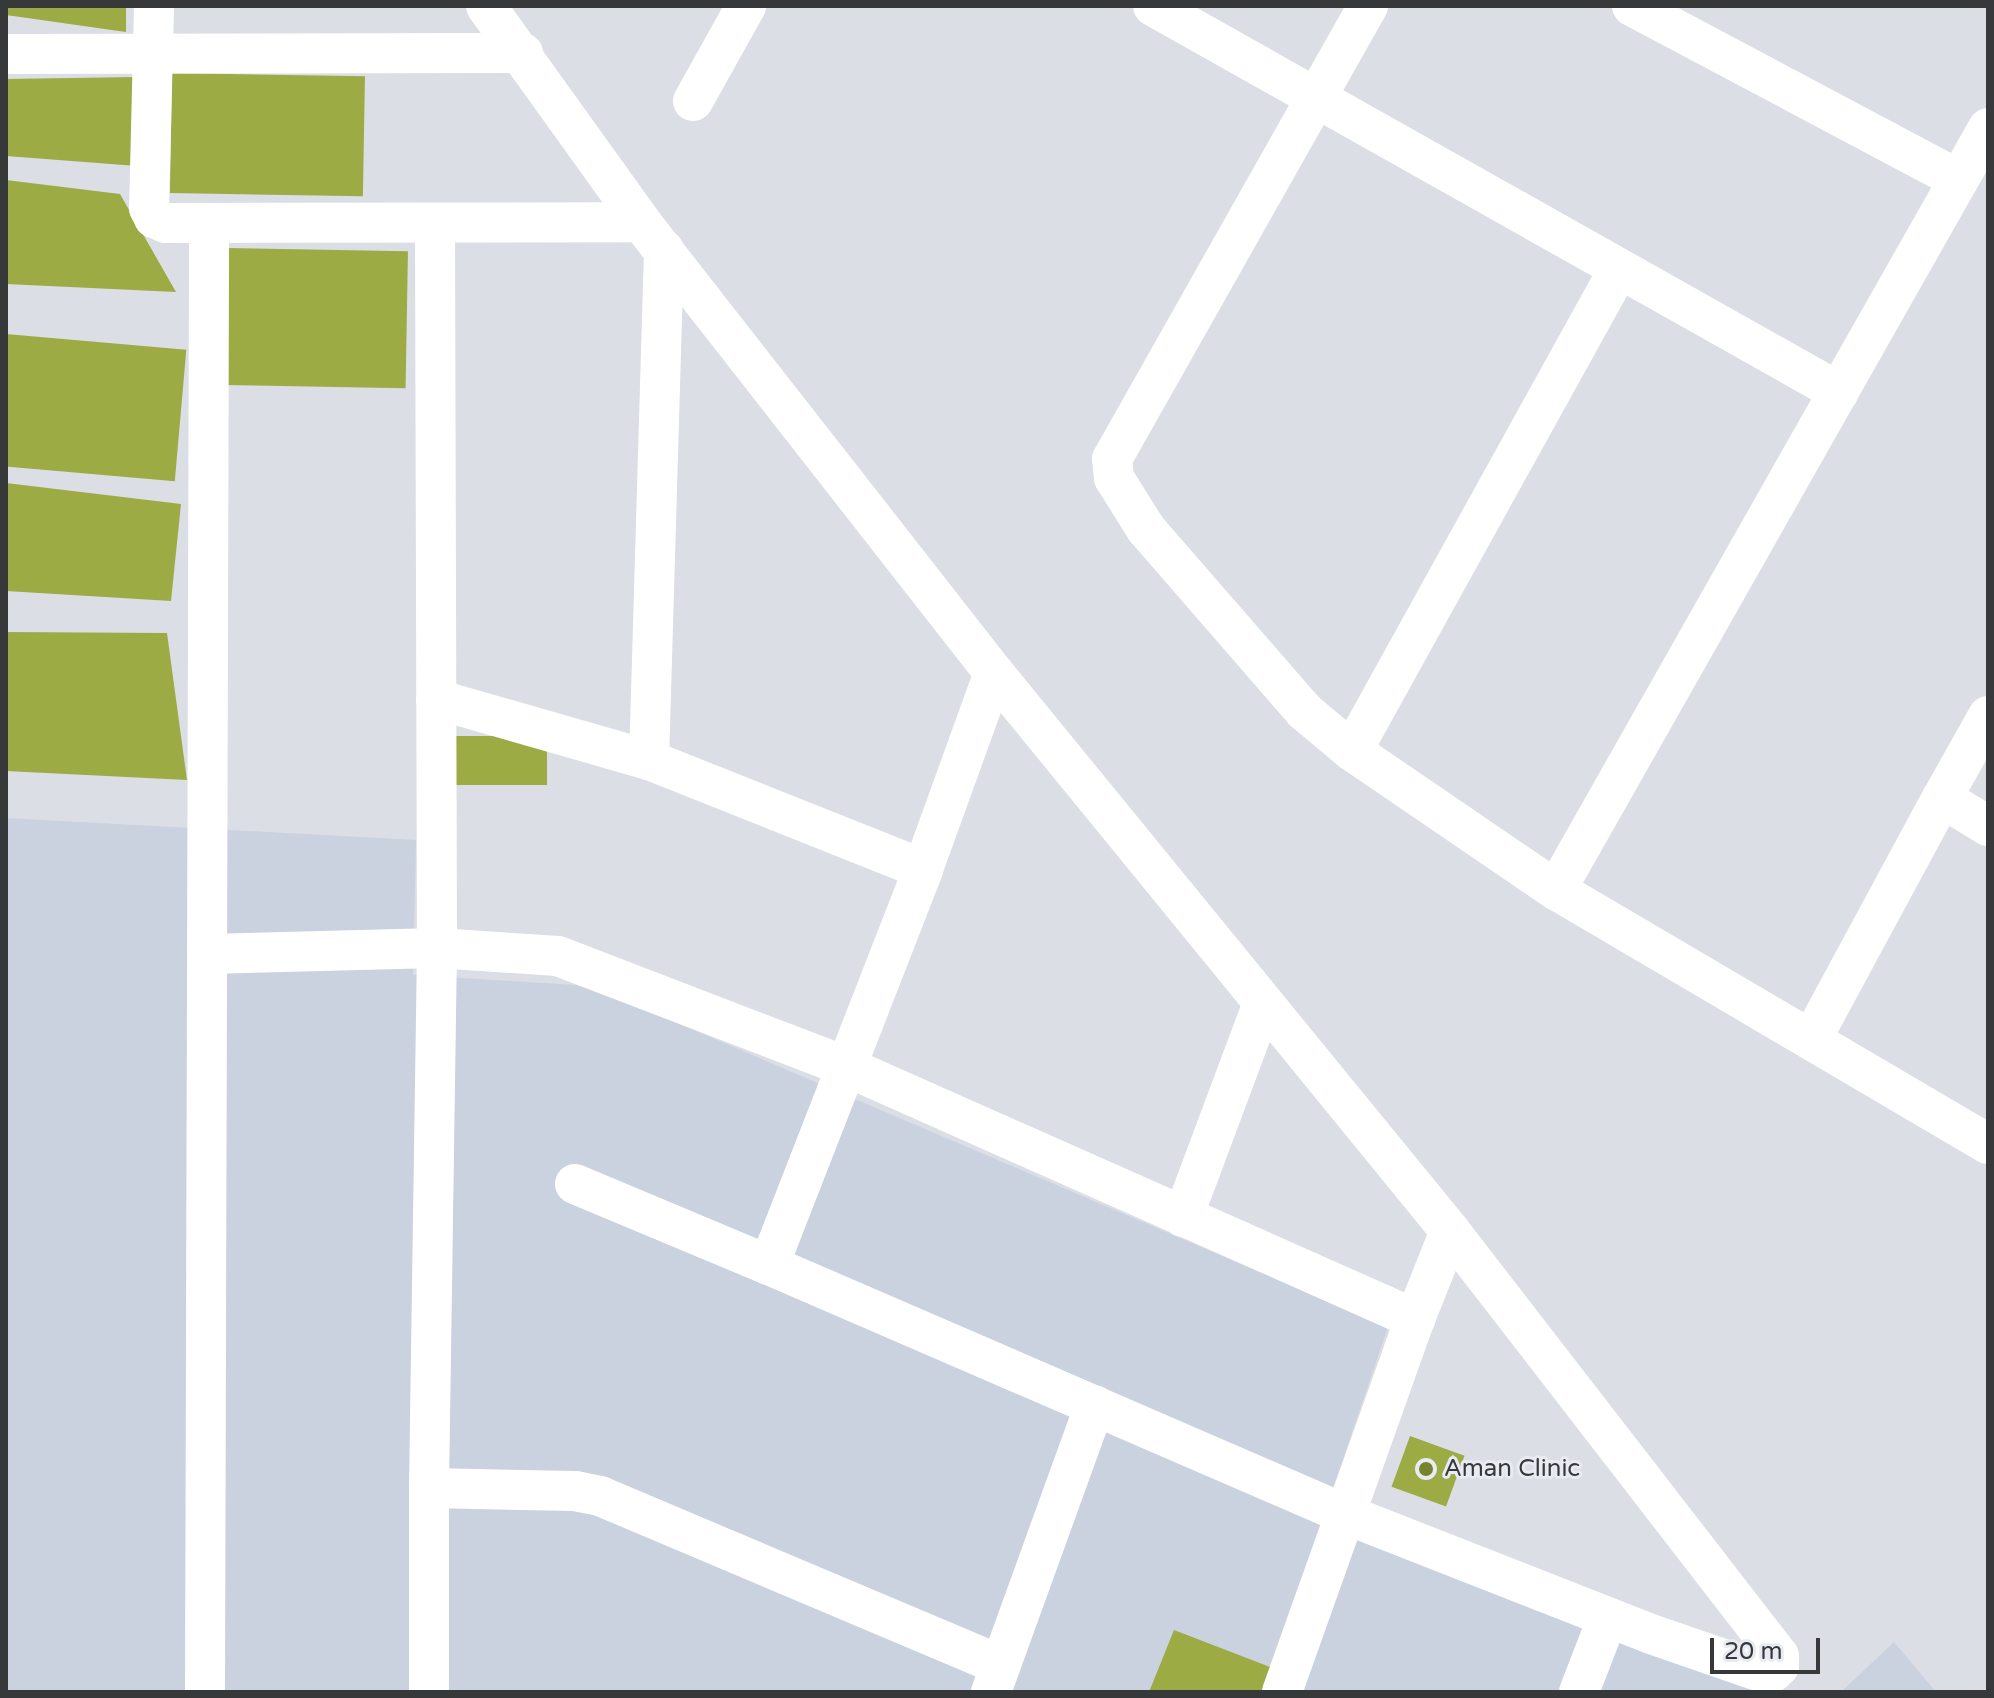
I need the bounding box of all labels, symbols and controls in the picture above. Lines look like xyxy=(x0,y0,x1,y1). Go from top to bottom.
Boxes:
place label: Aman Clinic xyxy=(1444,1455,1580,1483)
marker: Aman Clinic xyxy=(1415,1458,1437,1480)
scale bar xyxy=(1714,1622,1824,1672)
text: 20 m xyxy=(1724,1637,1782,1666)

